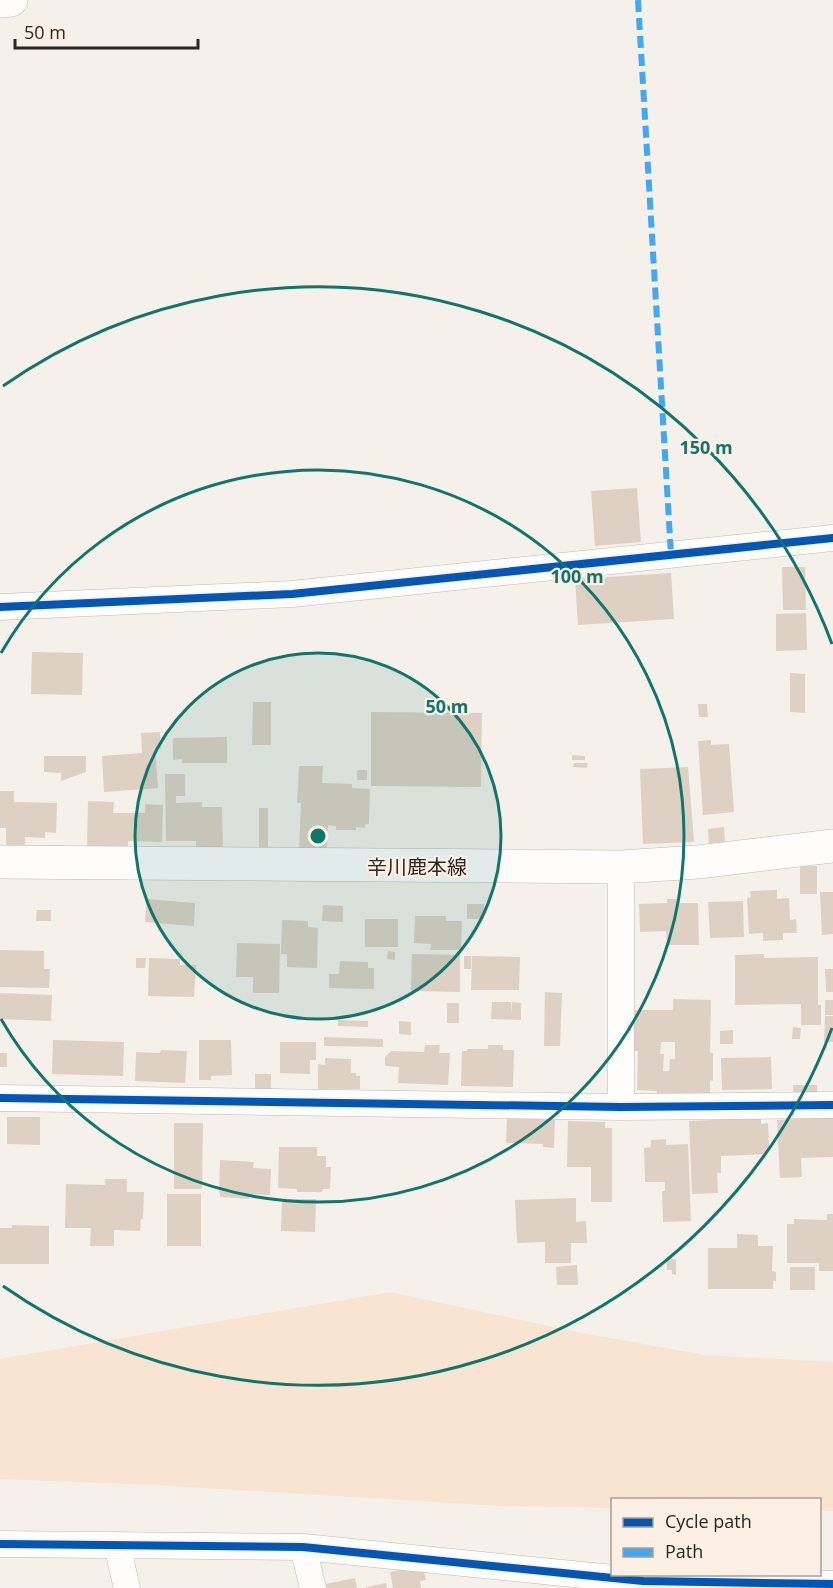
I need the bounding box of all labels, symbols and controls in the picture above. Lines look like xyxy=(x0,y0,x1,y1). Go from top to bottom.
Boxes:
scale bar xyxy=(15,12,198,50)
text: 50 m xyxy=(24,20,66,44)
text: 150 m xyxy=(679,435,733,459)
text: 100 m xyxy=(550,564,604,588)
text: 50 m xyxy=(426,694,468,718)
centre of rings xyxy=(308,826,328,846)
street label: 辛川鹿本線 xyxy=(367,853,467,880)
legend xyxy=(611,1498,821,1576)
text: Cycle path xyxy=(665,1509,752,1533)
text: Path xyxy=(665,1539,703,1563)

